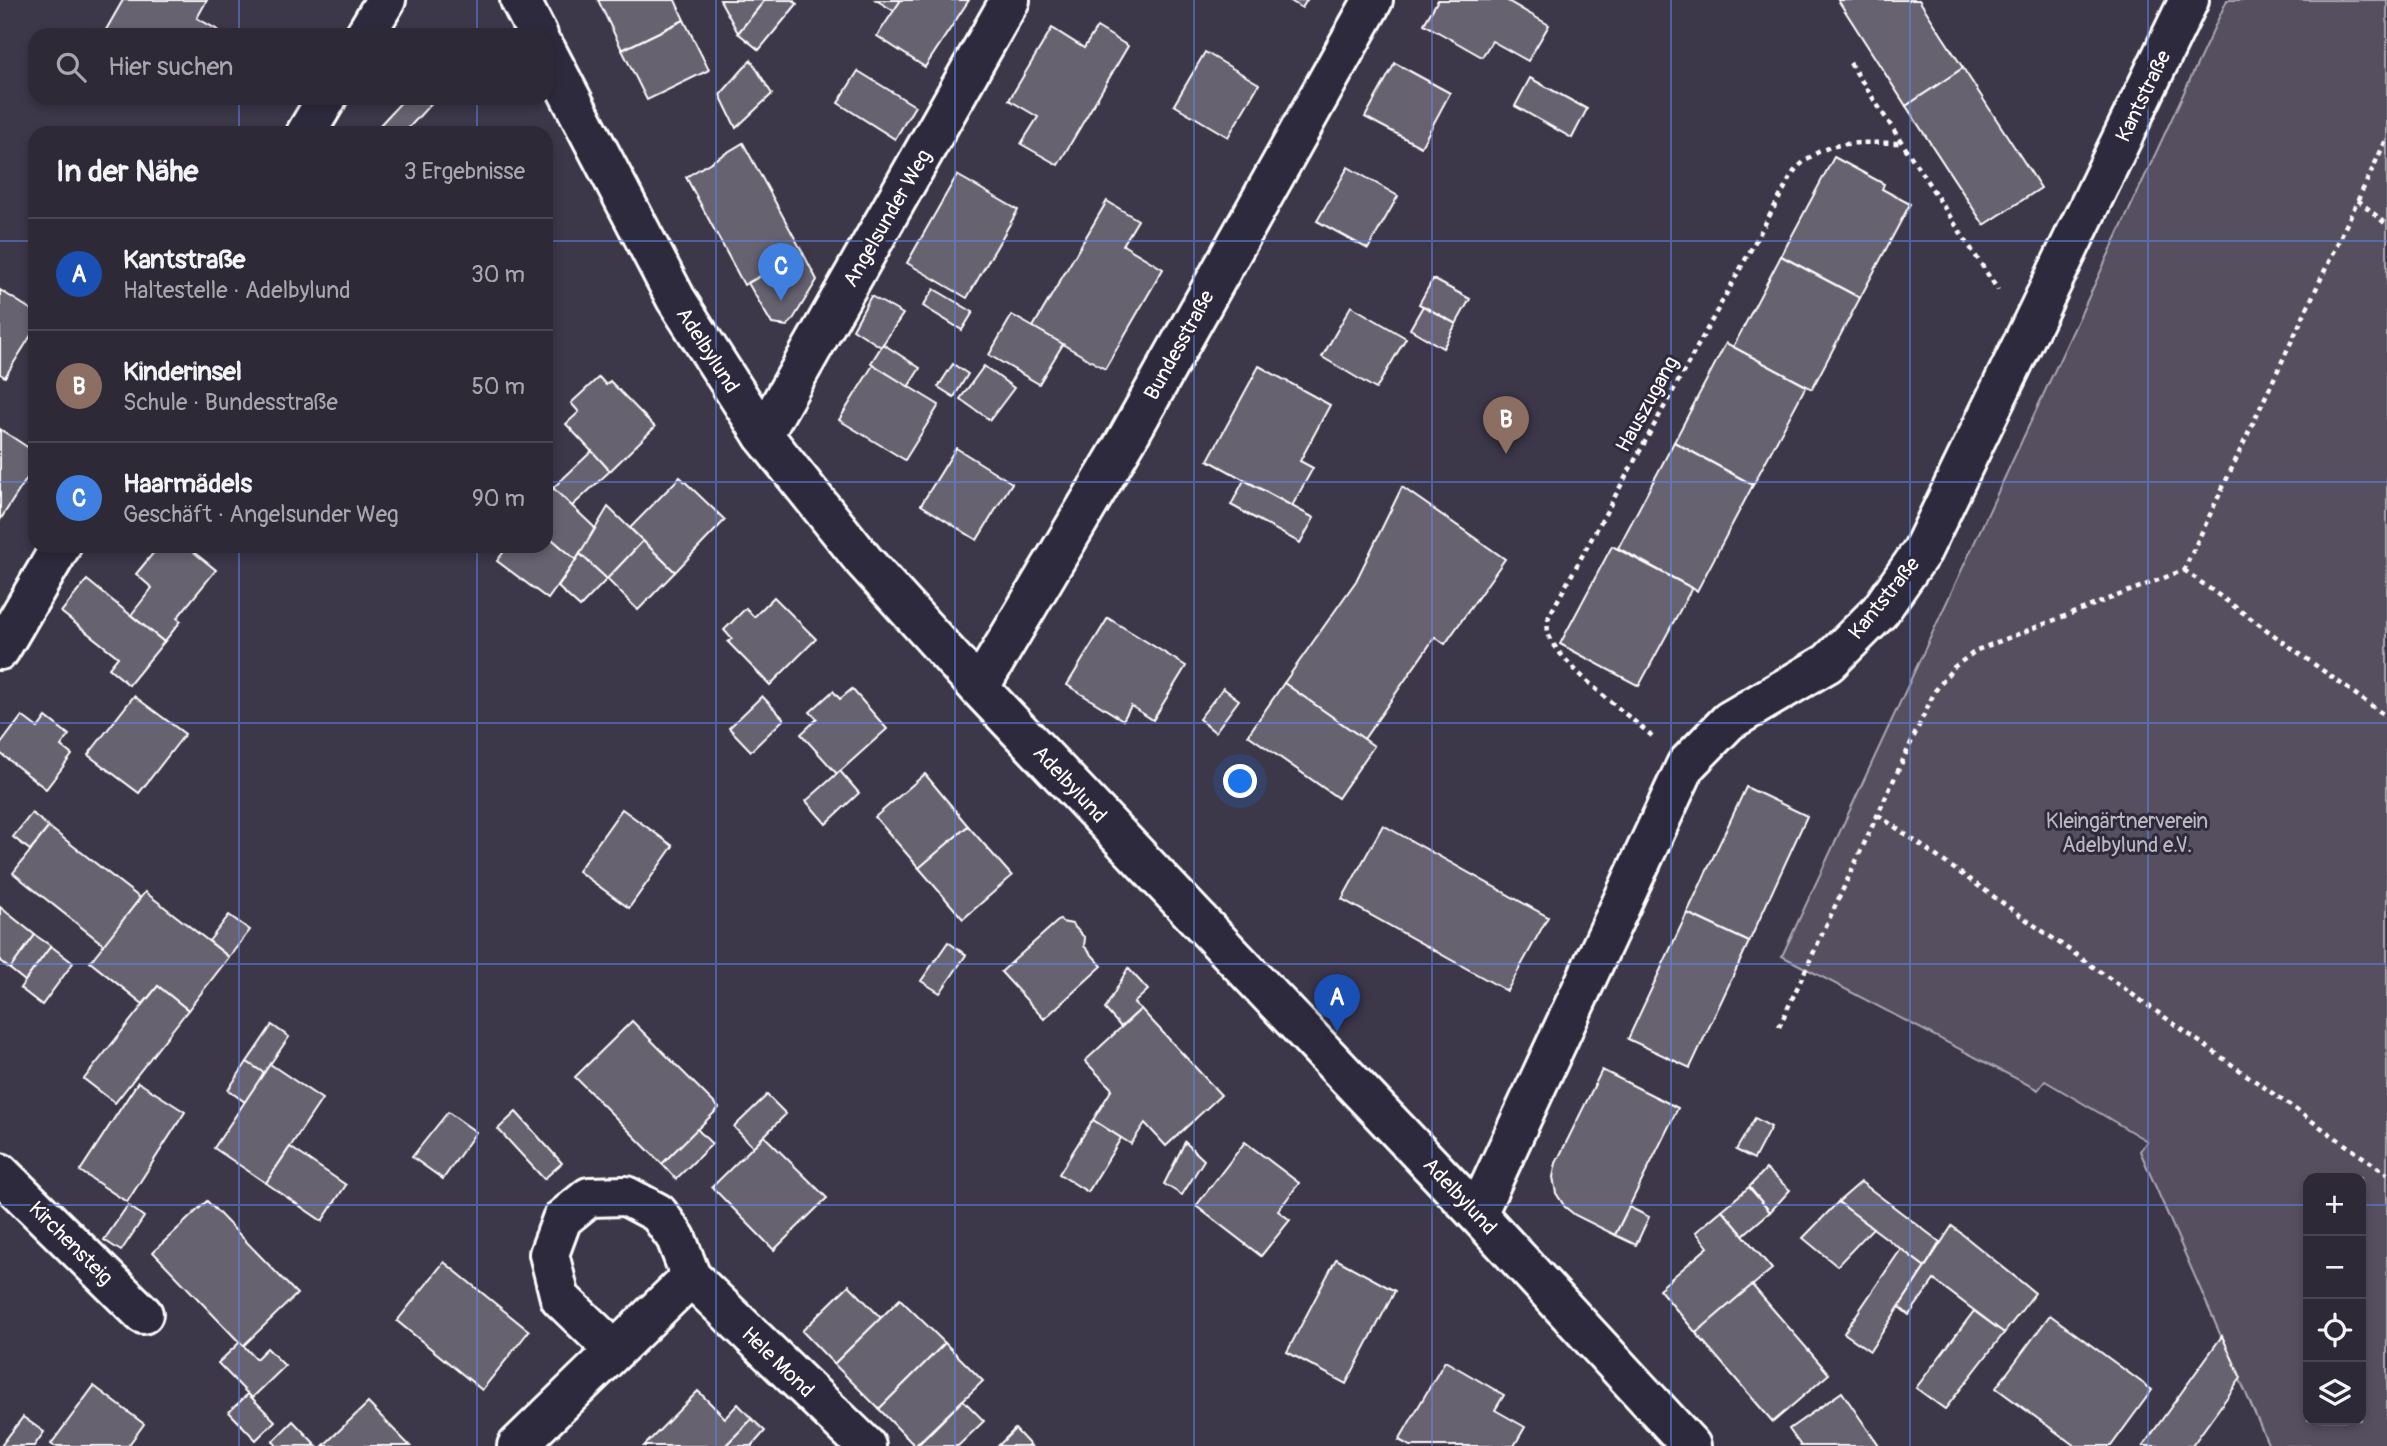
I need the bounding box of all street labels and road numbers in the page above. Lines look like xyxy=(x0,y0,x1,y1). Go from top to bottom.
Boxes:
street label: Kantstraße xyxy=(2110,45,2178,147)
street label: Angelsunder Weg xyxy=(837,145,938,292)
street label: Bundesstraße xyxy=(1138,285,1221,405)
street label: Adelbylund xyxy=(670,302,745,398)
street label: Hauszugang xyxy=(1610,351,1685,457)
street label: Kantstraße xyxy=(1843,551,1926,645)
street label: Adelbylund xyxy=(1027,740,1112,829)
street label: Adelbylund xyxy=(1417,1152,1502,1241)
street label: Kirchensteig xyxy=(23,1196,118,1291)
street label: Hele Mond xyxy=(736,1321,820,1404)

